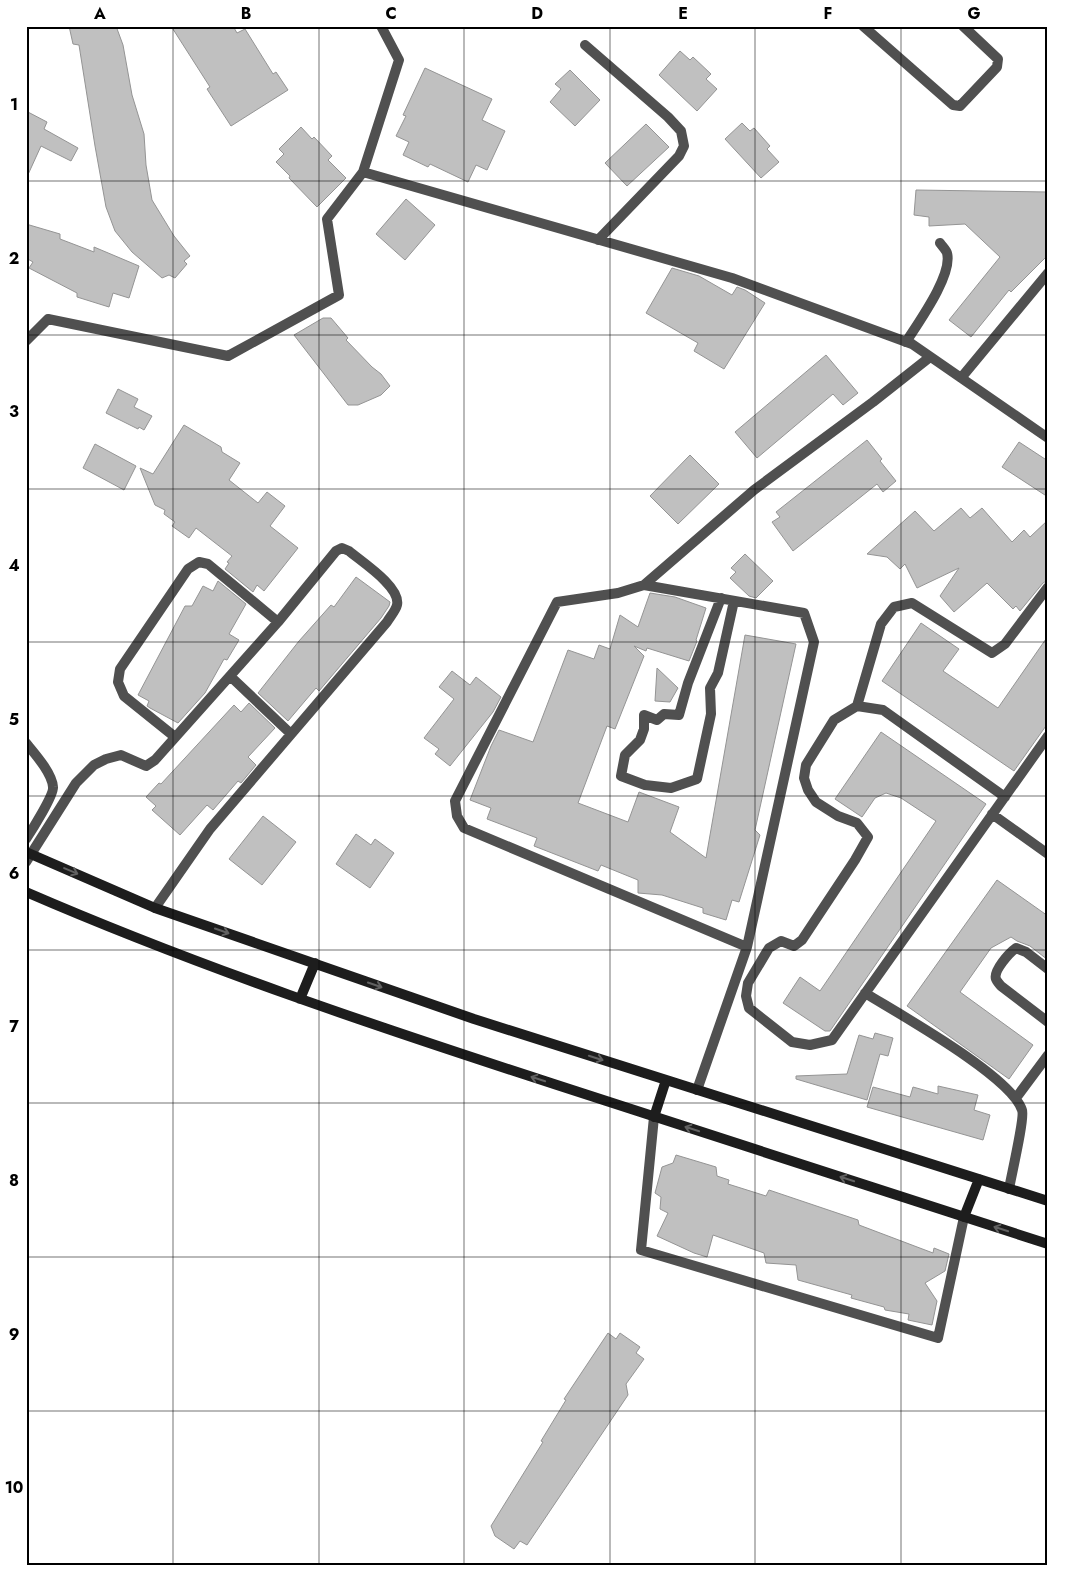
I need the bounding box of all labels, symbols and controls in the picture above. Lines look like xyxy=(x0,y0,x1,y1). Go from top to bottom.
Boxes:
text: A xyxy=(93,2,106,25)
text: B xyxy=(241,2,251,25)
text: C xyxy=(385,2,397,25)
text: D xyxy=(531,2,543,25)
text: E xyxy=(678,2,688,25)
text: F xyxy=(824,2,832,25)
text: G xyxy=(967,2,981,25)
text: 1 xyxy=(10,93,18,116)
text: 2 xyxy=(9,247,19,270)
text: 3 xyxy=(9,400,19,423)
text: 4 xyxy=(8,554,20,577)
text: 5 xyxy=(9,708,19,731)
text: 6 xyxy=(9,862,19,885)
one-way arrow xyxy=(63,867,78,877)
one-way arrow xyxy=(214,927,229,936)
one-way arrow xyxy=(367,980,383,990)
text: 7 xyxy=(9,1015,19,1038)
one-way arrow xyxy=(588,1053,604,1063)
one-way arrow xyxy=(530,1073,546,1083)
one-way arrow xyxy=(685,1124,701,1133)
text: 8 xyxy=(9,1169,19,1192)
one-way arrow xyxy=(839,1174,855,1183)
one-way arrow xyxy=(994,1224,1010,1233)
text: 9 xyxy=(9,1323,19,1346)
text: 10 xyxy=(5,1476,23,1499)

